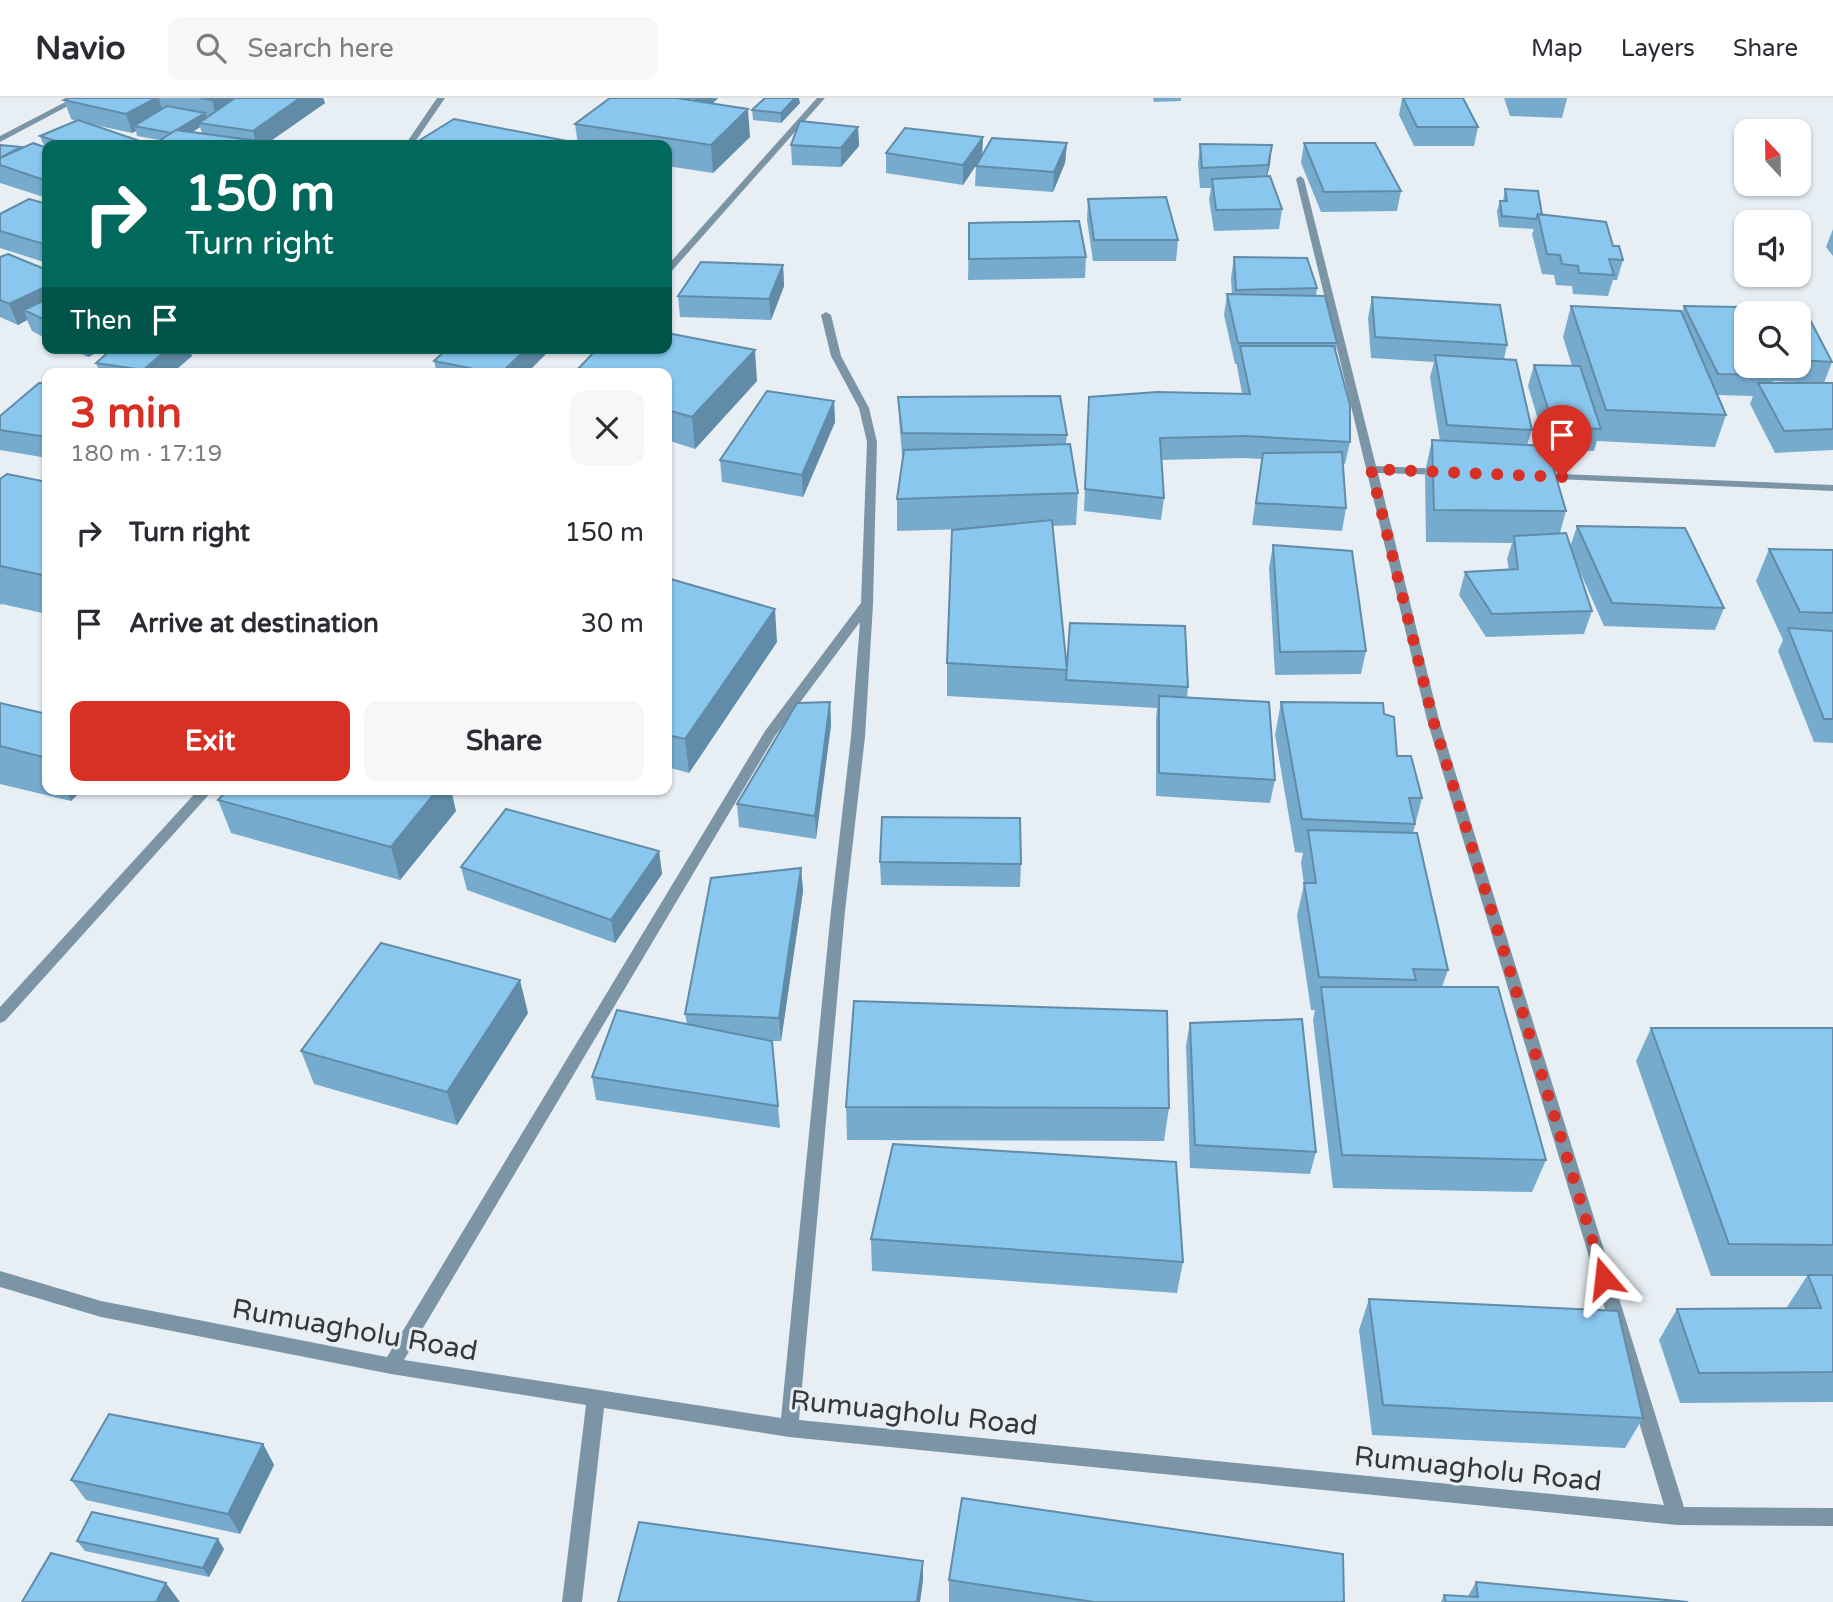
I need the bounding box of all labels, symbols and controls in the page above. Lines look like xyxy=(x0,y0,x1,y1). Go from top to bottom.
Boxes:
search box xyxy=(168,17,658,80)
text: Navio xyxy=(35,29,126,68)
icon: search xyxy=(192,29,230,67)
text: Search here xyxy=(248,33,394,64)
text: Map xyxy=(1531,34,1583,63)
text: Layers xyxy=(1621,34,1695,63)
text: Share xyxy=(1733,34,1798,63)
north arrow xyxy=(1734,119,1811,196)
map controls xyxy=(1734,119,1811,378)
text: 150 m xyxy=(185,165,335,224)
icon: right xyxy=(70,168,161,259)
button: sound xyxy=(1734,210,1811,287)
text: Turn right xyxy=(185,225,334,263)
icon: arrive xyxy=(146,301,184,339)
button: search xyxy=(1734,301,1811,378)
text: Then xyxy=(70,305,132,336)
text: 3 min xyxy=(70,388,182,439)
button: close xyxy=(570,391,644,465)
pin xyxy=(1532,405,1592,477)
icon: arrive xyxy=(1543,416,1581,454)
text: 180 m · 17:19 xyxy=(70,440,222,468)
icon: right xyxy=(70,514,108,552)
text: Turn right xyxy=(129,517,250,548)
text: 150 m xyxy=(564,517,644,548)
icon: arrive xyxy=(70,605,108,643)
text: Arrive at destination xyxy=(129,608,379,639)
text: 30 m xyxy=(581,608,644,639)
button: Exit xyxy=(70,701,350,781)
button: Share xyxy=(364,701,644,781)
position arrow xyxy=(1567,1241,1641,1315)
street label: Rumuagholu Road xyxy=(229,1292,480,1368)
street label: Rumuagholu Road xyxy=(788,1383,1039,1443)
street label: Rumuagholu Road xyxy=(1352,1439,1603,1499)

